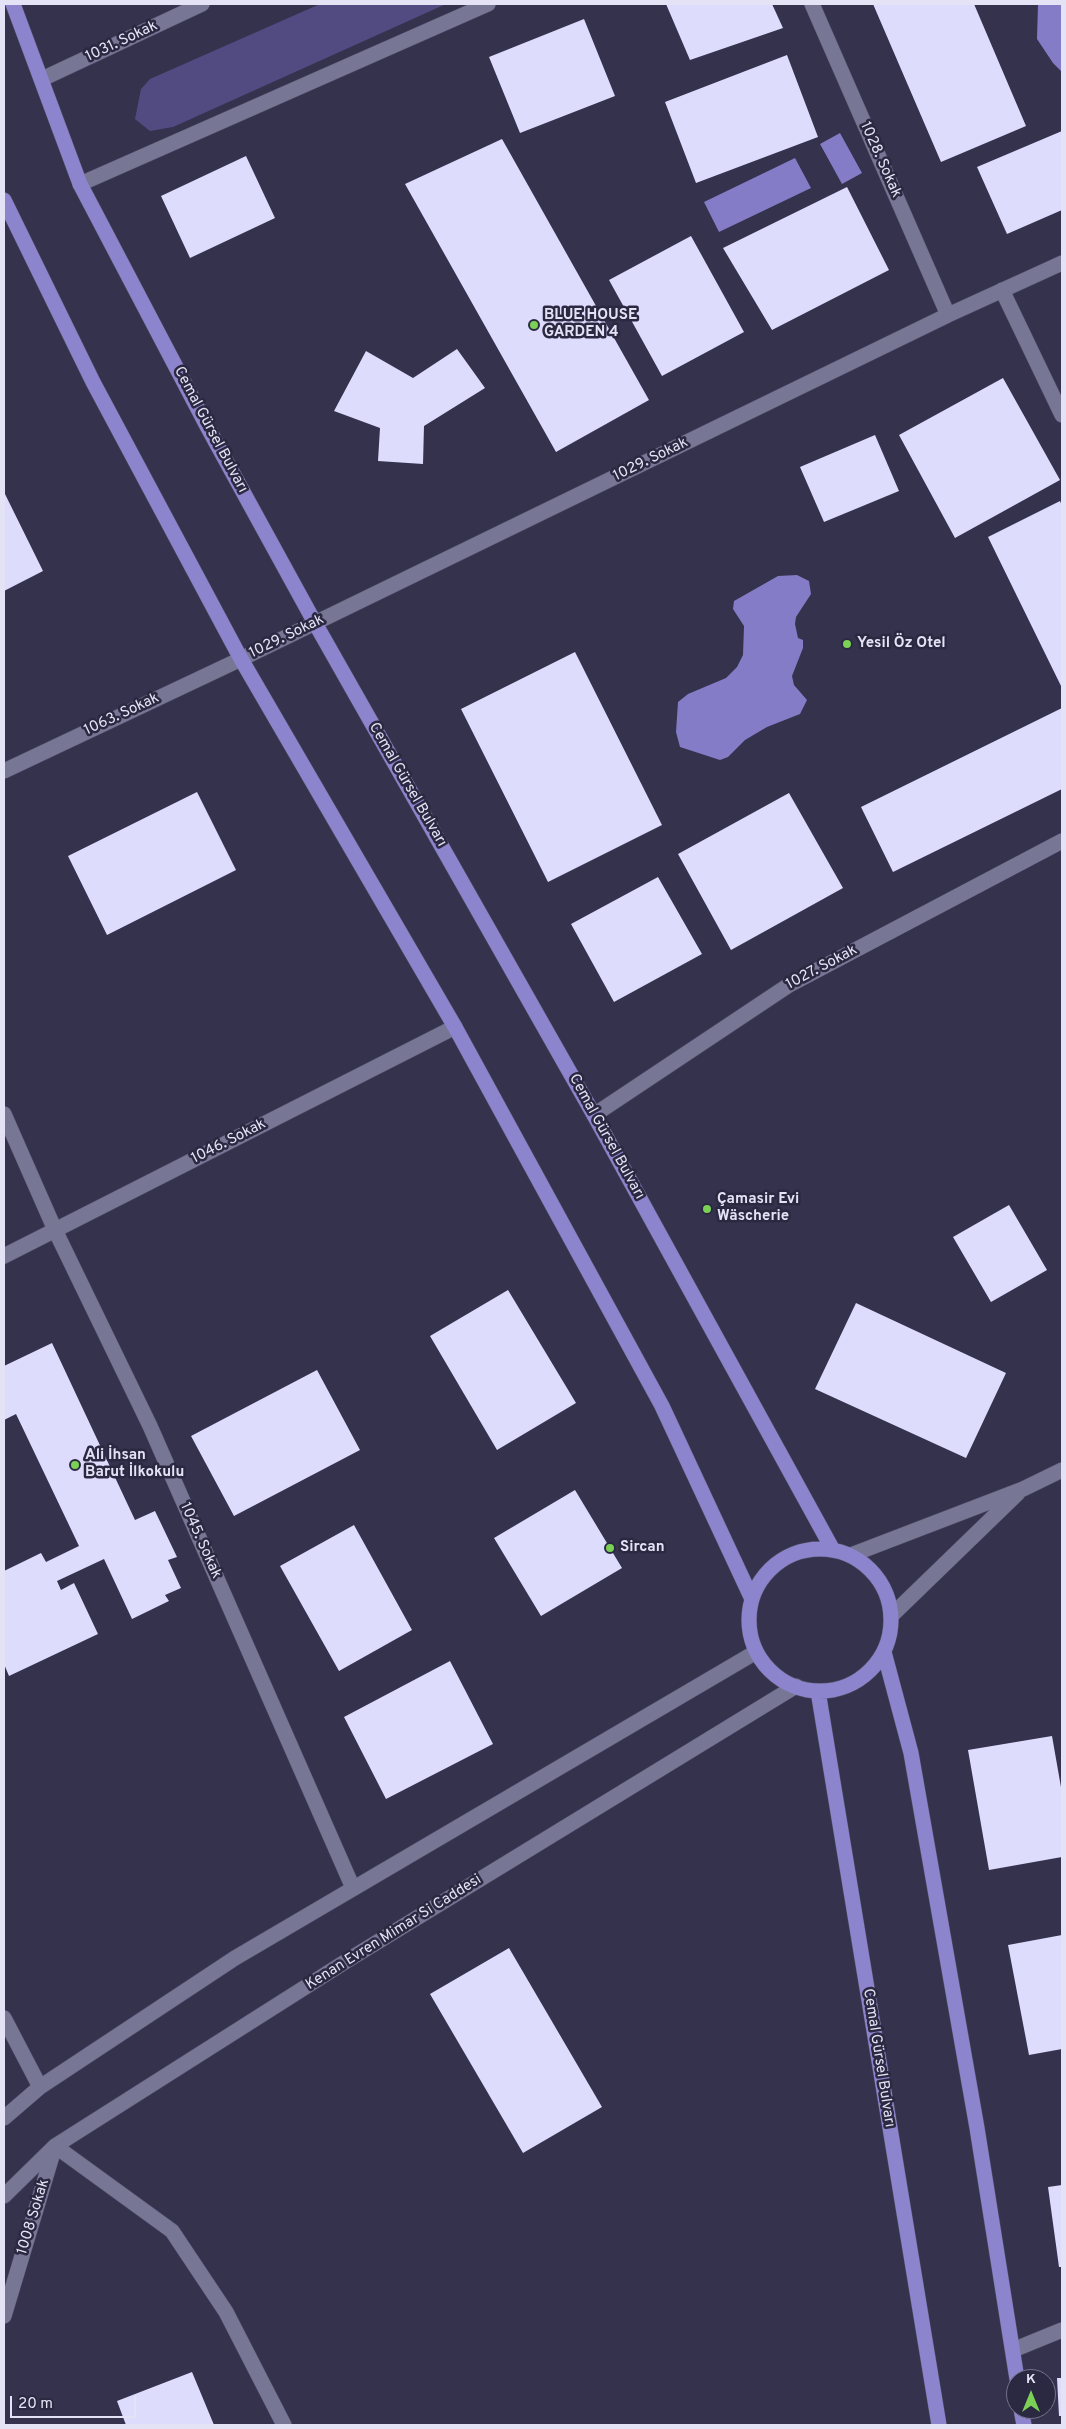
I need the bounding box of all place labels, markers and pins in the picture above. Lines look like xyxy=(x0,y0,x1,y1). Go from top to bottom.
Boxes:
place label: BLUE HOUSE GARDEN 4 xyxy=(544,307,637,342)
marker: BLUE HOUSE GARDEN 4 xyxy=(528,319,540,331)
place label: Yesil Öz Otel xyxy=(857,635,946,653)
marker: Yesil Öz Otel xyxy=(841,638,853,650)
place label: Çamasir Evi Wäscherie xyxy=(717,1191,799,1226)
marker: Çamasir Evi Wäscherie xyxy=(701,1203,713,1215)
place label: Ali İhsan Barut İlkokulu xyxy=(85,1447,184,1482)
marker: Ali İhsan Barut İlkokulu xyxy=(69,1459,81,1471)
place label: Sircan xyxy=(620,1539,665,1557)
marker: Sircan xyxy=(604,1542,616,1554)

